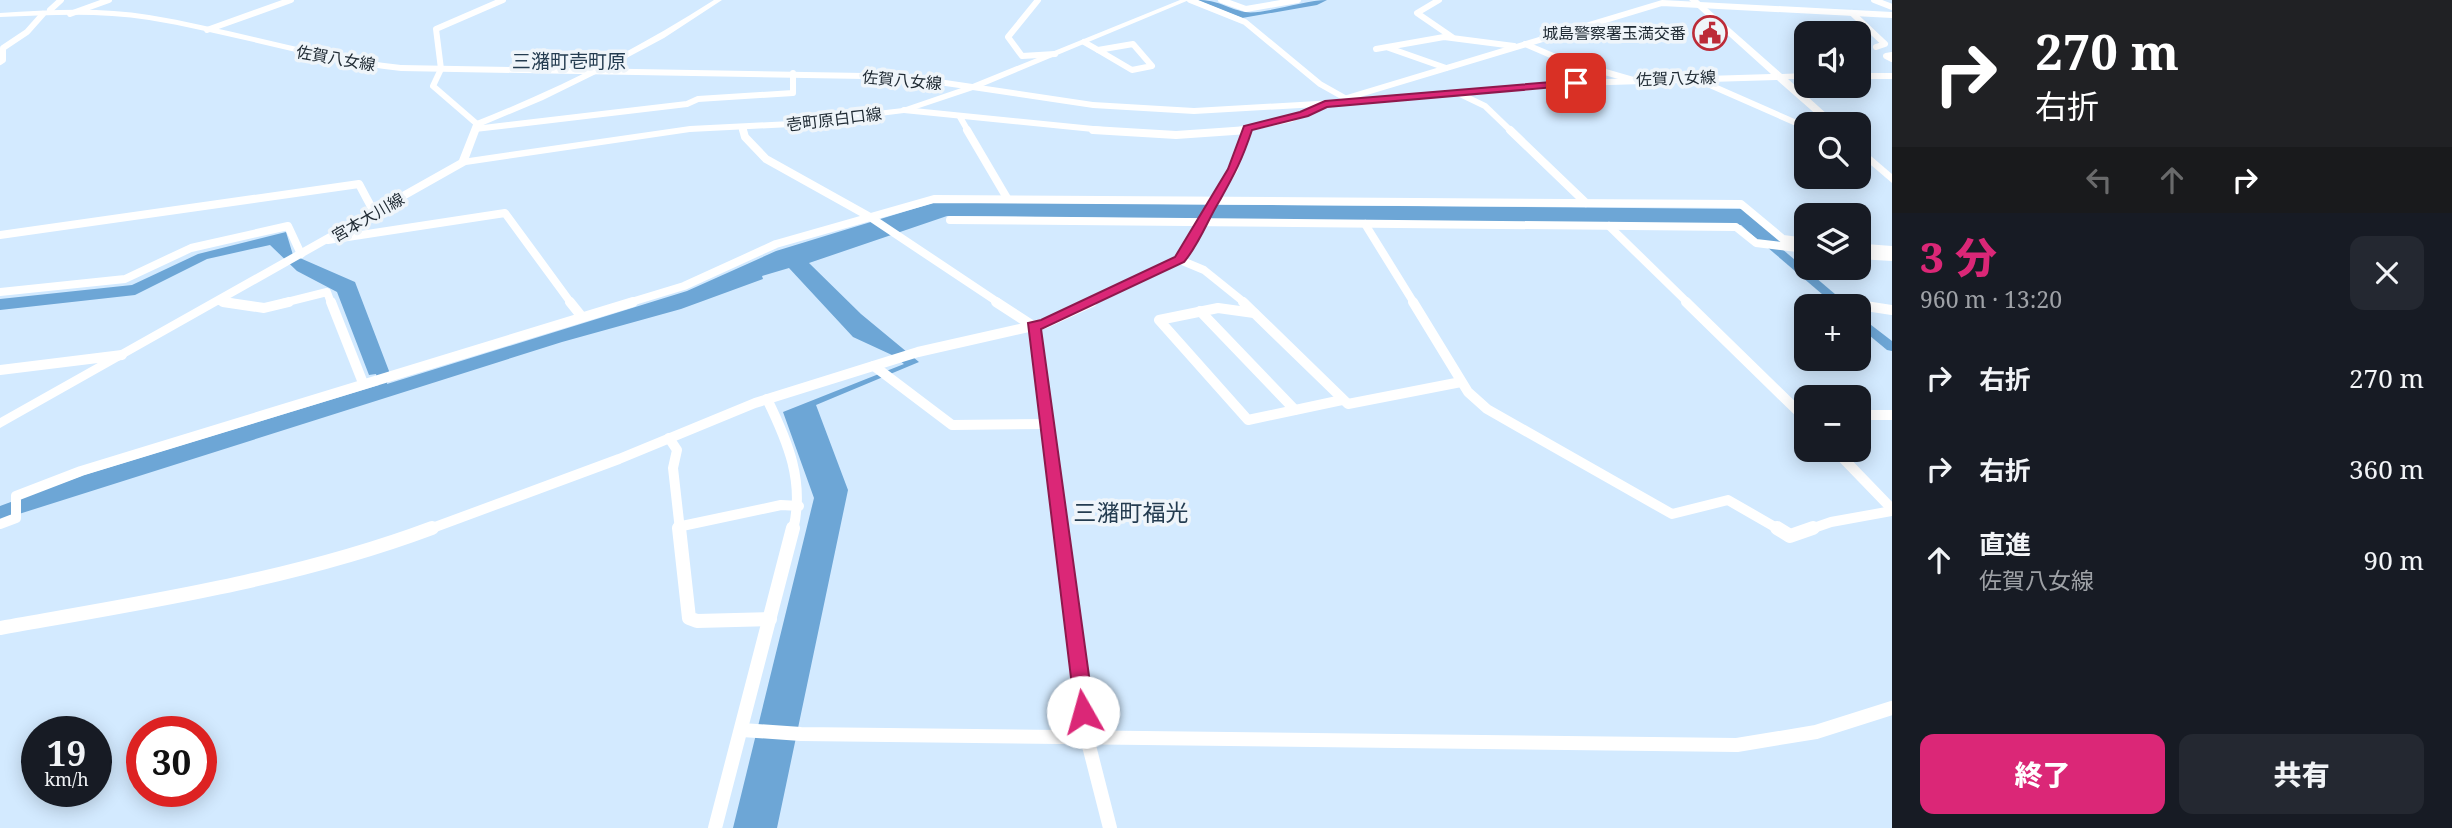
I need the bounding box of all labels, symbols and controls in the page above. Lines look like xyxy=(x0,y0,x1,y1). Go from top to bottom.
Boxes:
public building icon: 城島警察署玉満交番 xyxy=(1691,14,1729,52)
text: 270 m xyxy=(2035,18,2179,84)
map controls xyxy=(1794,21,1871,462)
button: sound xyxy=(1794,21,1871,98)
place label: 城島警察署玉満交番 xyxy=(1542,22,1686,44)
icon: right xyxy=(1920,28,2011,119)
street label: 佐賀八女線 xyxy=(295,40,377,76)
district label: 三潴町壱町原 xyxy=(512,48,626,74)
pin xyxy=(1546,53,1606,113)
icon: arrive xyxy=(1557,64,1595,102)
street label: 佐賀八女線 xyxy=(861,66,943,94)
street label: 佐賀八女線 xyxy=(1636,66,1716,90)
text: 右折 xyxy=(2035,84,2099,127)
street label: 壱町原白口線 xyxy=(785,102,883,136)
button: search xyxy=(1794,112,1871,189)
icon: left xyxy=(2080,161,2118,199)
icon: ahead xyxy=(2153,161,2191,199)
icon: right xyxy=(2226,161,2264,199)
street label: 宮本大川線 xyxy=(328,187,408,247)
button: layers xyxy=(1794,203,1871,280)
text: 3 分 xyxy=(1920,228,1997,285)
button: close xyxy=(2350,236,2424,310)
text: 960 m · 13:20 xyxy=(1920,283,2062,315)
button: + xyxy=(1794,294,1871,371)
icon: right xyxy=(1920,359,1958,397)
text: 270 m xyxy=(2349,360,2424,396)
text: 右折 xyxy=(1979,361,2031,397)
button: − xyxy=(1794,385,1871,462)
icon: right xyxy=(1920,450,1958,488)
text: 360 m xyxy=(2349,451,2424,487)
text: 右折 xyxy=(1979,452,2031,488)
district label: 三潴町福光 xyxy=(1074,496,1189,528)
text: 直進 xyxy=(1979,526,2031,562)
icon: ahead xyxy=(1920,541,1958,579)
text: 90 m xyxy=(2364,542,2424,578)
text: 佐賀八女線 xyxy=(1979,564,2094,596)
position arrow xyxy=(1046,675,1120,749)
speed limit sign: 30 xyxy=(126,716,217,807)
text: 19 xyxy=(47,729,86,776)
button: 終了 xyxy=(1920,734,2165,814)
button: 共有 xyxy=(2179,734,2424,814)
text: km/h xyxy=(44,767,89,791)

